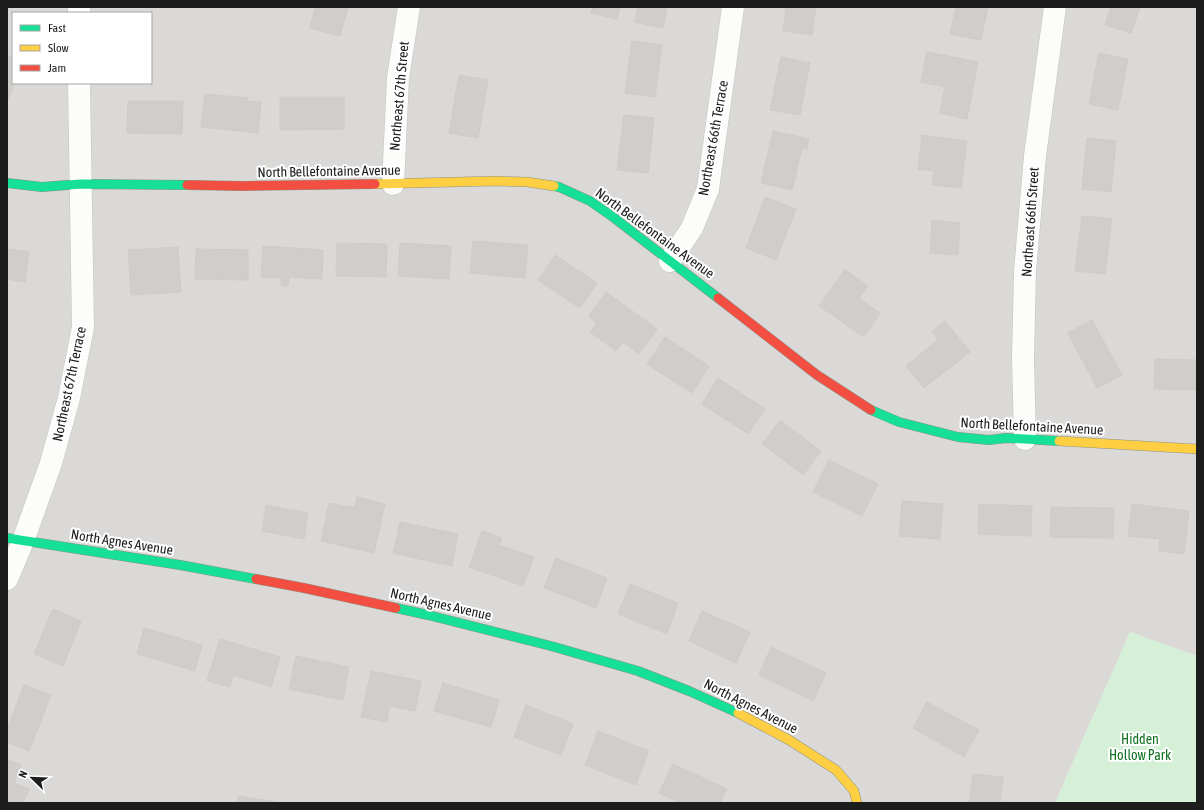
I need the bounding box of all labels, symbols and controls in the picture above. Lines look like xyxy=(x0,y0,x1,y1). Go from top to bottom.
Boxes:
legend xyxy=(12,12,152,84)
text: Fast xyxy=(48,21,66,35)
street label: Northeast 67th Street xyxy=(386,40,412,152)
text: Slow xyxy=(48,41,69,55)
text: Jam xyxy=(48,61,66,75)
street label: Northeast 66th Terrace xyxy=(695,79,731,197)
street label: North Bellefontaine Avenue xyxy=(257,162,401,180)
street label: Northeast 66th Street xyxy=(1018,167,1042,277)
street label: North Bellefontaine Avenue xyxy=(592,184,718,282)
street label: Northeast 67th Terrace xyxy=(49,325,89,443)
street label: North Bellefontaine Avenue xyxy=(960,414,1104,438)
street label: North Agnes Avenue xyxy=(70,526,174,558)
street label: North Agnes Avenue xyxy=(389,585,493,623)
street label: North Agnes Avenue xyxy=(701,675,801,737)
park label: Hidden Hollow Park xyxy=(1109,731,1171,763)
north arrow xyxy=(12,758,52,798)
text: N xyxy=(16,769,30,779)

